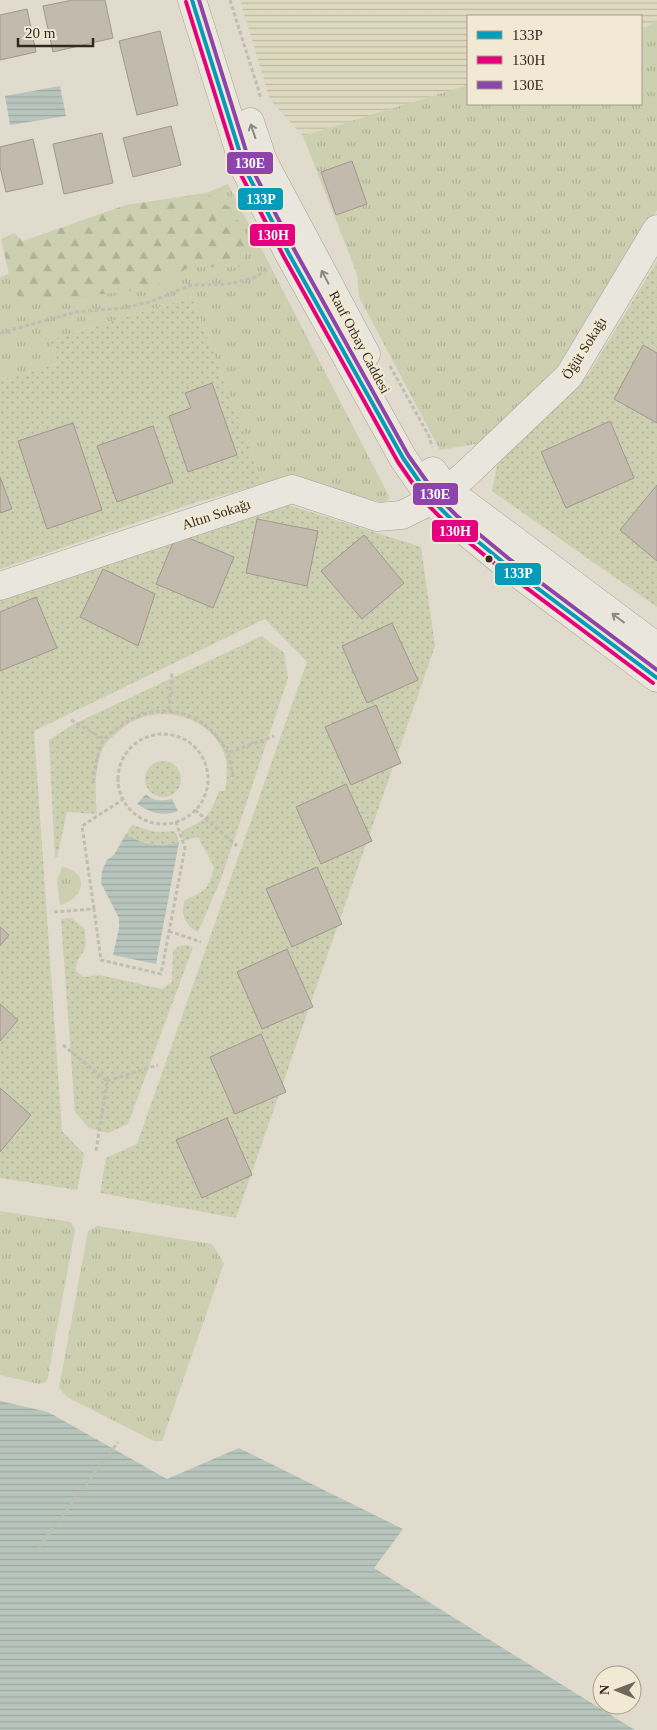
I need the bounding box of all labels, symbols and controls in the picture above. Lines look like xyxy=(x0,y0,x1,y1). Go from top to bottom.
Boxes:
scale bar xyxy=(18,15,92,47)
legend xyxy=(467,15,642,105)
text: 20 m xyxy=(25,25,56,41)
text: 133P xyxy=(512,27,543,43)
text: 130H xyxy=(512,52,546,68)
text: 130E xyxy=(512,77,544,93)
one-way arrow xyxy=(248,124,257,140)
line badge: 130E xyxy=(226,151,274,175)
text: 130E xyxy=(235,156,265,171)
line badge: 133P xyxy=(237,187,284,211)
text: 133P xyxy=(246,192,276,207)
line badge: 130H xyxy=(249,223,296,247)
text: 130H xyxy=(257,228,289,243)
one-way arrow xyxy=(320,269,330,284)
street label: Rauf Orbay Caddesi xyxy=(326,288,393,396)
street label: Öğüt Sokağı xyxy=(559,314,609,382)
line badge: 130E xyxy=(412,482,459,506)
text: 130E xyxy=(420,487,450,502)
street label: Altın Sokağı xyxy=(180,496,252,533)
line badge: 130H xyxy=(431,519,479,543)
text: 130H xyxy=(439,524,471,539)
unlabelled marker xyxy=(484,554,494,564)
line badge: 133P xyxy=(494,562,542,586)
text: 133P xyxy=(503,566,533,581)
one-way arrow xyxy=(611,613,625,623)
north arrow xyxy=(592,1665,642,1715)
text: N xyxy=(597,1685,612,1695)

